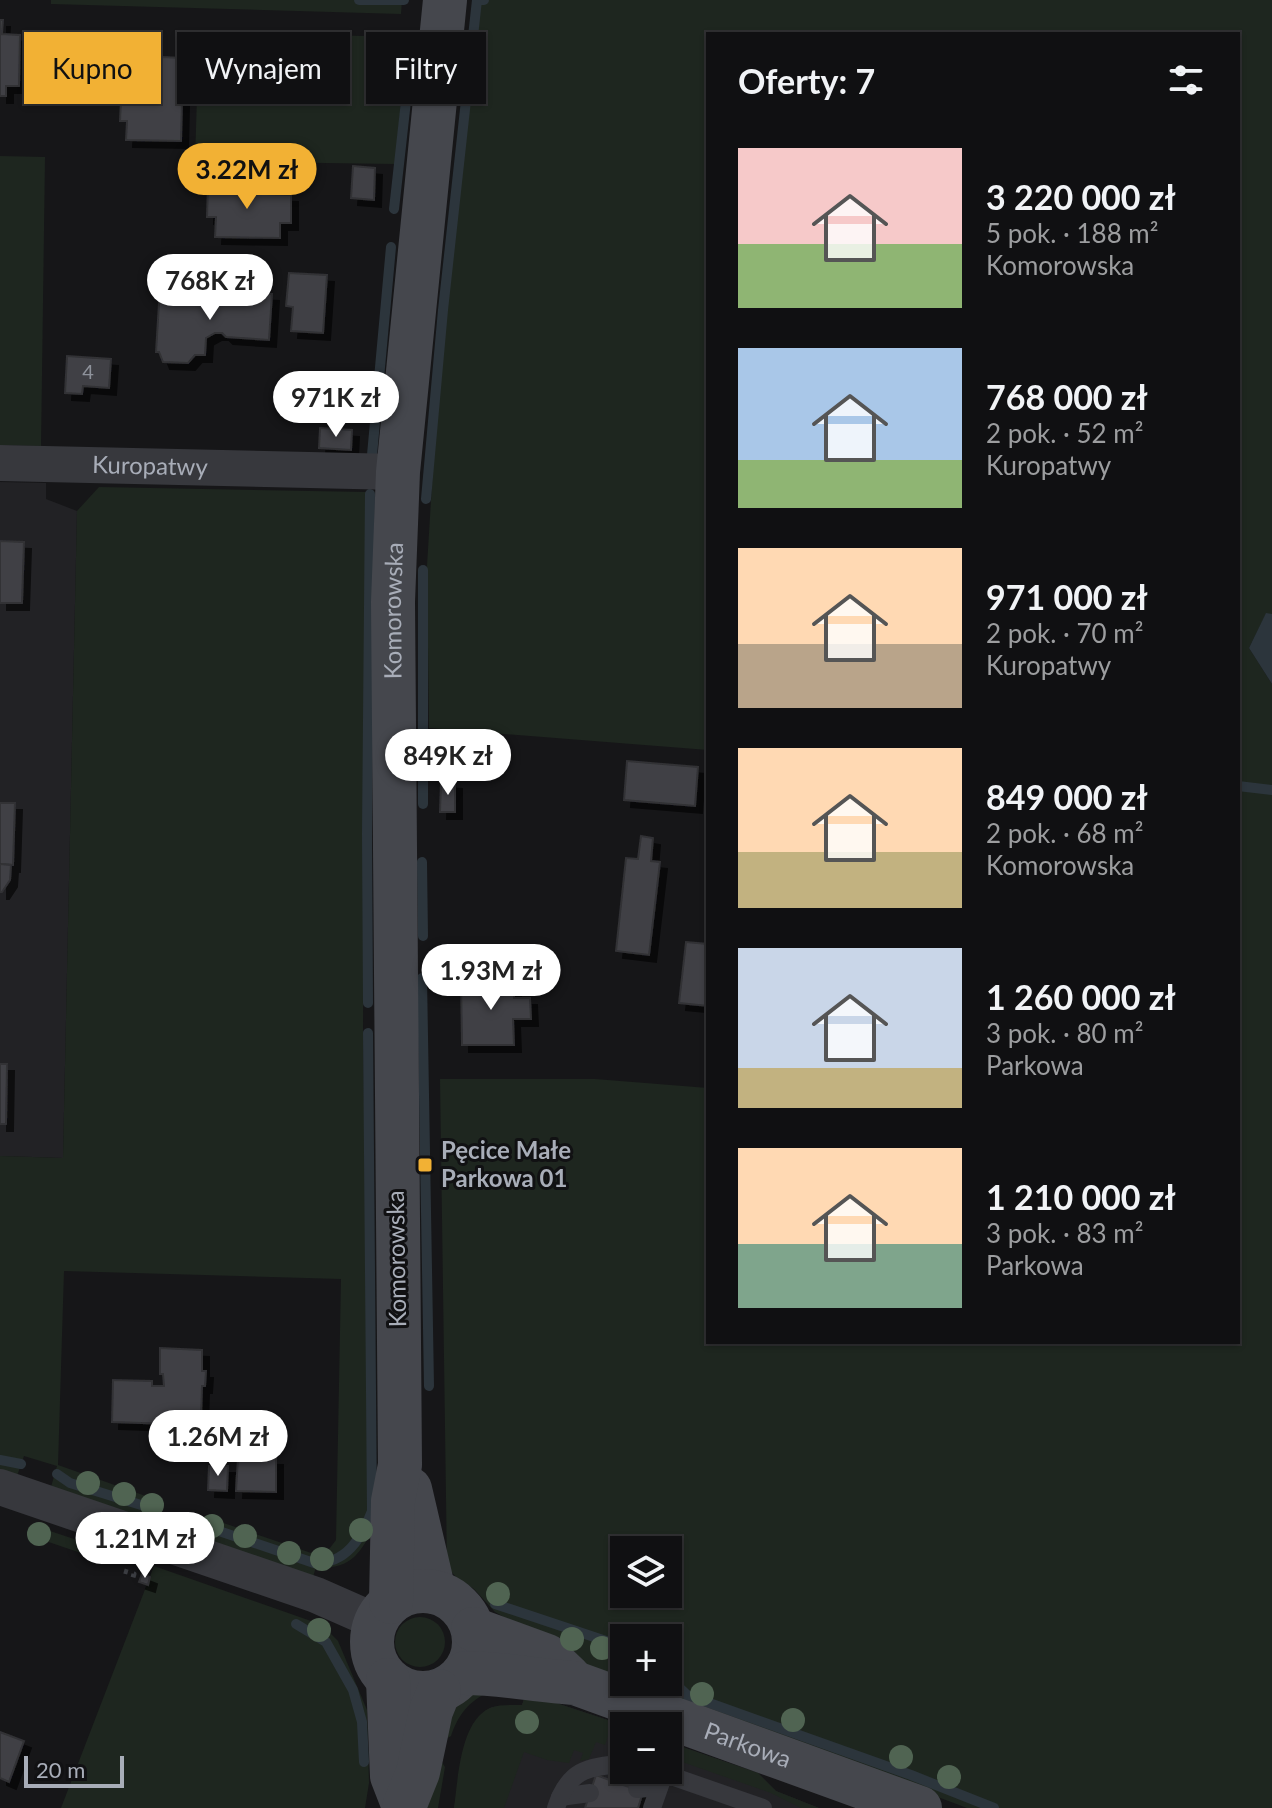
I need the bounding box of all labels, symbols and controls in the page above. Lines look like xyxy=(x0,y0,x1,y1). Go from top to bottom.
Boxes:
chip: Kupno xyxy=(24,32,161,104)
chip: Wynajem xyxy=(177,32,350,104)
chip: Filtry xyxy=(366,32,486,104)
icon: filters xyxy=(1164,58,1208,102)
text: Oferty: 7 xyxy=(738,60,875,101)
pin: 3.22M zł xyxy=(164,143,330,211)
text: 3.22M zł xyxy=(196,153,298,185)
text: 3 220 000 zł xyxy=(986,176,1176,217)
icon: home xyxy=(802,180,898,276)
text: 5 pok. · 188 m² xyxy=(986,217,1158,249)
text: Komorowska xyxy=(986,249,1134,281)
pin: 768K zł xyxy=(136,254,284,322)
text: 768K zł xyxy=(165,264,255,296)
house number: 4 xyxy=(82,359,94,383)
pin: 971K zł xyxy=(262,371,410,439)
text: 768 000 zł xyxy=(986,376,1148,417)
icon: home xyxy=(802,380,898,476)
text: 971K zł xyxy=(291,381,381,413)
text: 2 pok. · 52 m² xyxy=(986,417,1143,449)
street label: Kuropatwy xyxy=(92,449,209,481)
text: Kuropatwy xyxy=(986,449,1111,481)
street label: Komorowska xyxy=(377,542,408,679)
text: 971 000 zł xyxy=(986,576,1148,617)
icon: home xyxy=(802,580,898,676)
text: 2 pok. · 70 m² xyxy=(986,617,1143,649)
text: Kuropatwy xyxy=(986,649,1111,681)
pin: 849K zł xyxy=(374,729,522,797)
text: 849K zł xyxy=(403,739,493,771)
text: 849 000 zł xyxy=(986,776,1148,817)
icon: home xyxy=(802,780,898,876)
text: 2 pok. · 68 m² xyxy=(986,817,1143,849)
text: Komorowska xyxy=(986,849,1134,881)
pin: 1.93M zł xyxy=(408,944,574,1012)
text: 1.93M zł xyxy=(440,954,542,986)
text: 1 260 000 zł xyxy=(986,976,1176,1017)
icon: home xyxy=(802,980,898,1076)
text: 3 pok. · 80 m² xyxy=(986,1017,1143,1049)
text: Parkowa xyxy=(986,1049,1084,1081)
place label: Pęcice Małe Parkowa 01 xyxy=(441,1135,571,1192)
marker: Pęcice Małe Parkowa 01 xyxy=(416,1156,434,1174)
text: 1 210 000 zł xyxy=(986,1176,1176,1217)
icon: home xyxy=(802,1180,898,1276)
street label: Komorowska xyxy=(380,1190,411,1328)
text: 3 pok. · 83 m² xyxy=(986,1217,1143,1249)
text: Parkowa xyxy=(986,1249,1084,1281)
pin: 1.26M zł xyxy=(135,1410,301,1478)
text: 1.26M zł xyxy=(167,1420,269,1452)
pin: 1.21M zł xyxy=(62,1512,228,1580)
text: 1.21M zł xyxy=(94,1522,196,1554)
map controls xyxy=(610,1536,682,1784)
button: layers xyxy=(610,1536,682,1608)
button: + xyxy=(610,1624,682,1696)
button: − xyxy=(610,1712,682,1784)
street label: Parkowa xyxy=(701,1715,795,1773)
scale bar xyxy=(24,1752,124,1788)
text: 20 m xyxy=(36,1756,85,1783)

